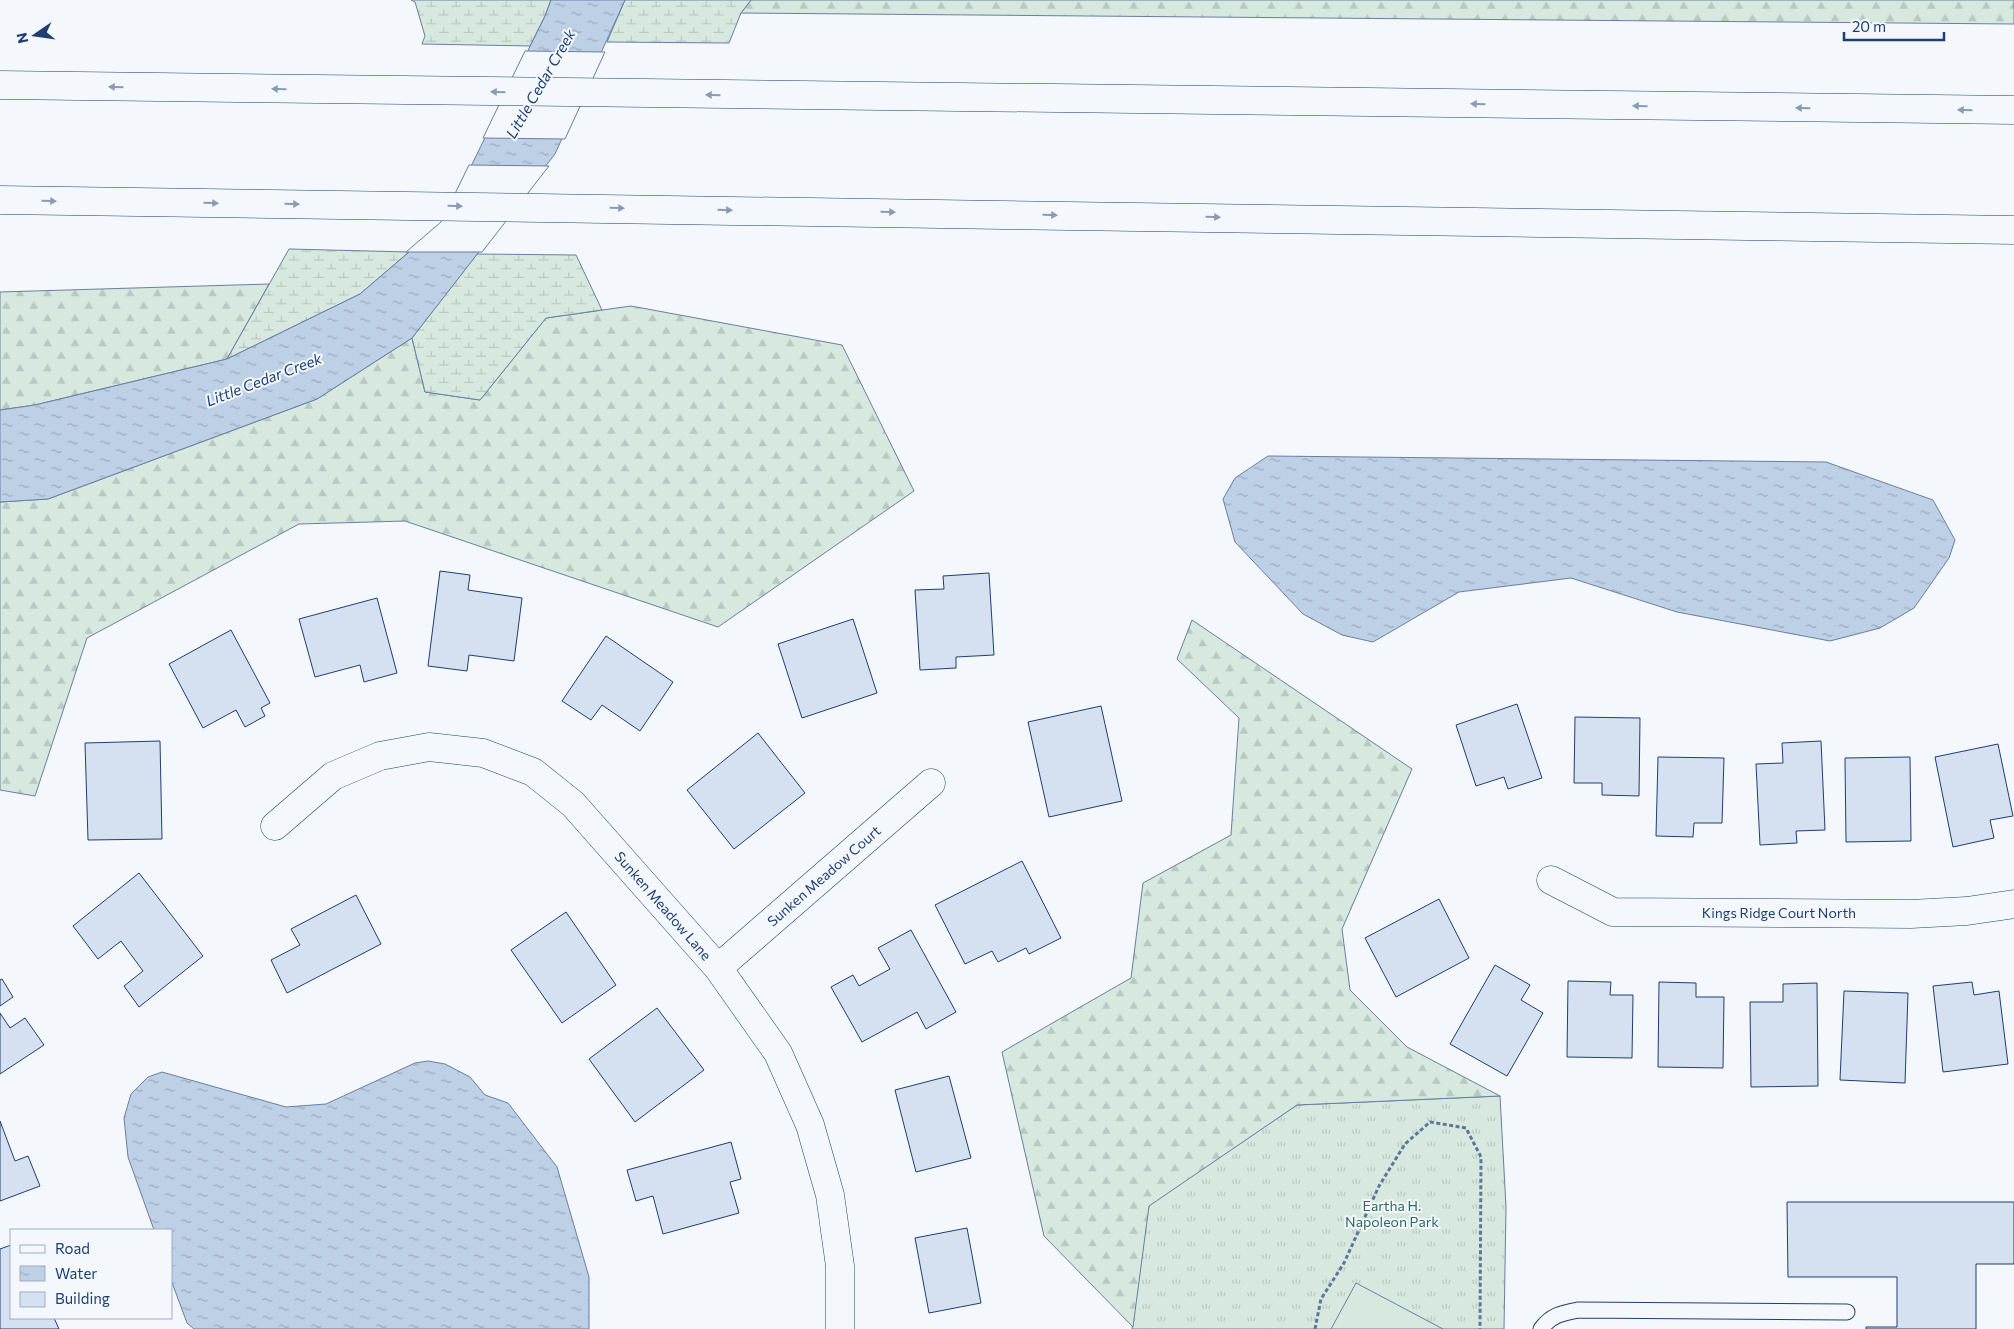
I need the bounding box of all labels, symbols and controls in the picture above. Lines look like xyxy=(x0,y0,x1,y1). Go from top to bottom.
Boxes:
north arrow xyxy=(10,10,60,60)
scale bar xyxy=(1844,10,1944,42)
text: 20 m xyxy=(1852,17,1886,35)
water label: Little Cedar Creek xyxy=(502,25,579,141)
text: N xyxy=(12,31,31,45)
one-way arrow xyxy=(108,83,124,91)
one-way arrow xyxy=(270,85,286,93)
one-way arrow xyxy=(490,88,506,96)
one-way arrow xyxy=(705,91,721,99)
one-way arrow xyxy=(1470,100,1486,108)
one-way arrow xyxy=(1632,102,1648,110)
one-way arrow xyxy=(1795,104,1811,112)
one-way arrow xyxy=(1957,106,1973,114)
one-way arrow xyxy=(41,197,57,205)
one-way arrow xyxy=(203,199,219,207)
one-way arrow xyxy=(284,200,300,208)
one-way arrow xyxy=(447,202,463,210)
one-way arrow xyxy=(609,204,625,212)
one-way arrow xyxy=(718,206,734,214)
one-way arrow xyxy=(880,209,896,217)
one-way arrow xyxy=(1042,211,1058,219)
one-way arrow xyxy=(1205,214,1221,222)
water label: Little Cedar Creek xyxy=(203,348,325,409)
street label: Sunken Meadow Court xyxy=(763,822,884,929)
street label: Sunken Meadow Lane xyxy=(612,848,715,963)
street label: Kings Ridge Court North xyxy=(1702,904,1856,921)
park label: Eartha H. Napoleon Park xyxy=(1345,1197,1439,1230)
legend xyxy=(10,1229,172,1319)
text: Road xyxy=(55,1239,90,1257)
text: Water xyxy=(55,1264,97,1282)
text: Building xyxy=(55,1289,110,1307)

